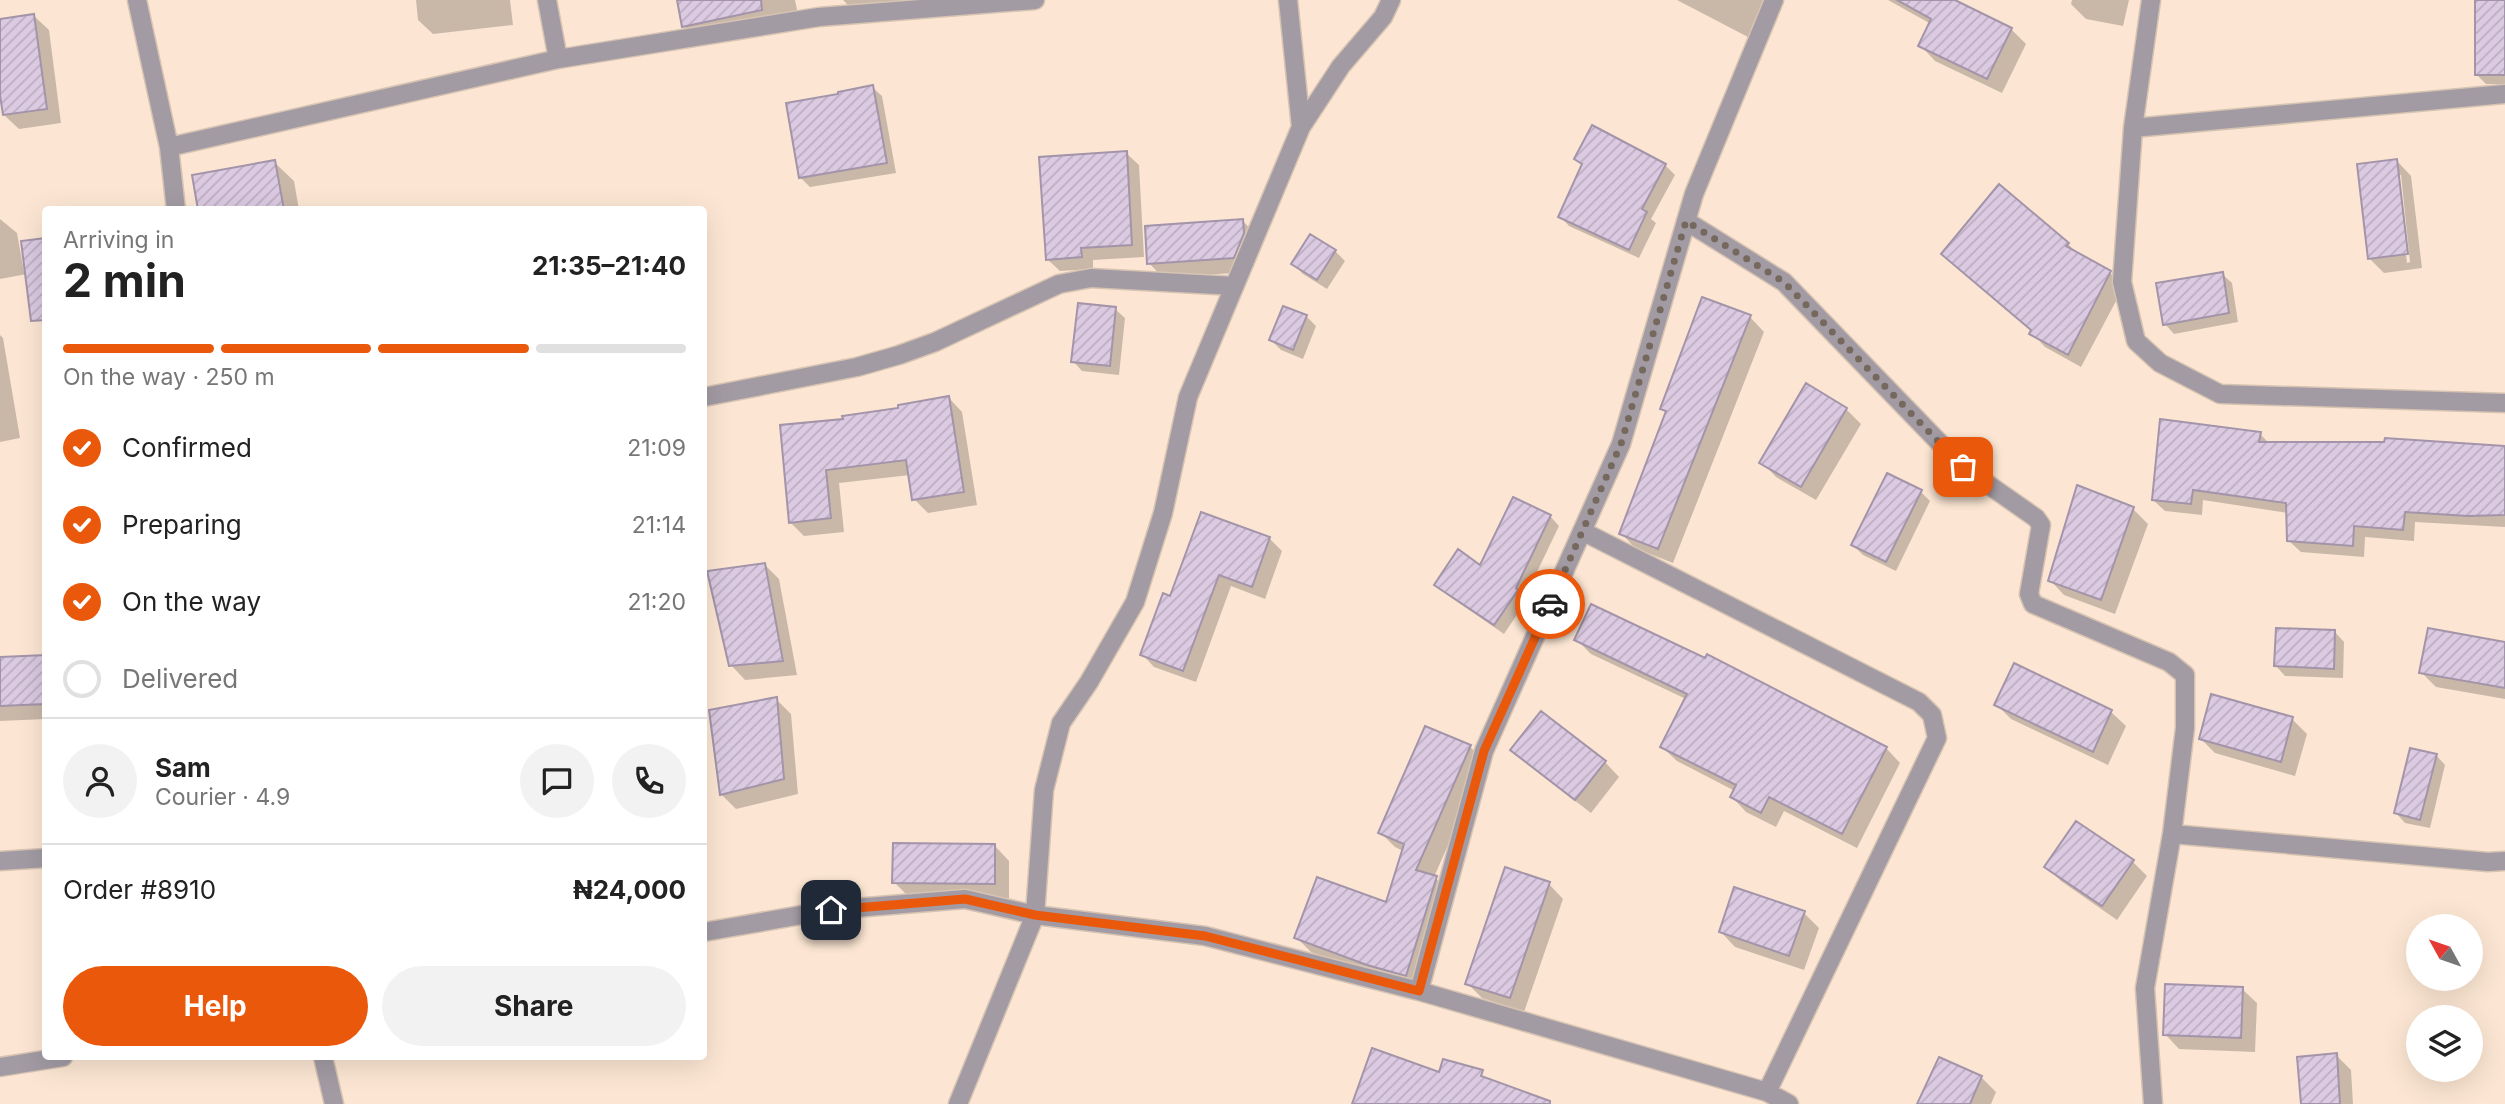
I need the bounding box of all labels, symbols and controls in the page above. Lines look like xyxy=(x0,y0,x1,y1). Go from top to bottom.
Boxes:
text: Arriving in xyxy=(63,226,174,254)
text: 21:35–21:40 xyxy=(532,250,686,281)
text: 2 min xyxy=(63,252,186,308)
text: On the way · 250 m xyxy=(63,363,275,391)
icon: check xyxy=(63,429,101,467)
text: Confirmed xyxy=(122,432,252,463)
text: 21:09 xyxy=(627,434,686,462)
pin xyxy=(1933,437,1993,497)
icon: bag xyxy=(1944,448,1982,486)
icon: check xyxy=(63,506,101,544)
text: Preparing xyxy=(122,509,242,540)
text: 21:14 xyxy=(632,511,686,539)
courier xyxy=(1515,569,1585,639)
icon: check xyxy=(63,583,101,621)
icon: car xyxy=(1531,585,1569,623)
text: On the way xyxy=(122,586,261,617)
text: 21:20 xyxy=(627,588,686,616)
text: Delivered xyxy=(122,663,238,694)
button: person xyxy=(63,744,137,818)
button: chat xyxy=(520,744,594,818)
button: phone xyxy=(612,744,686,818)
text: Sam xyxy=(155,752,211,783)
text: Courier · 4.9 xyxy=(155,783,290,811)
text: Order #8910 xyxy=(63,874,216,905)
text: ₦24,000 xyxy=(573,874,686,905)
pin xyxy=(801,880,861,940)
icon: home xyxy=(812,891,850,929)
north arrow xyxy=(2406,914,2483,990)
map controls xyxy=(2406,914,2483,1082)
button: Help xyxy=(63,966,368,1046)
button: Share xyxy=(382,966,686,1046)
button: layers xyxy=(2406,1005,2483,1082)

